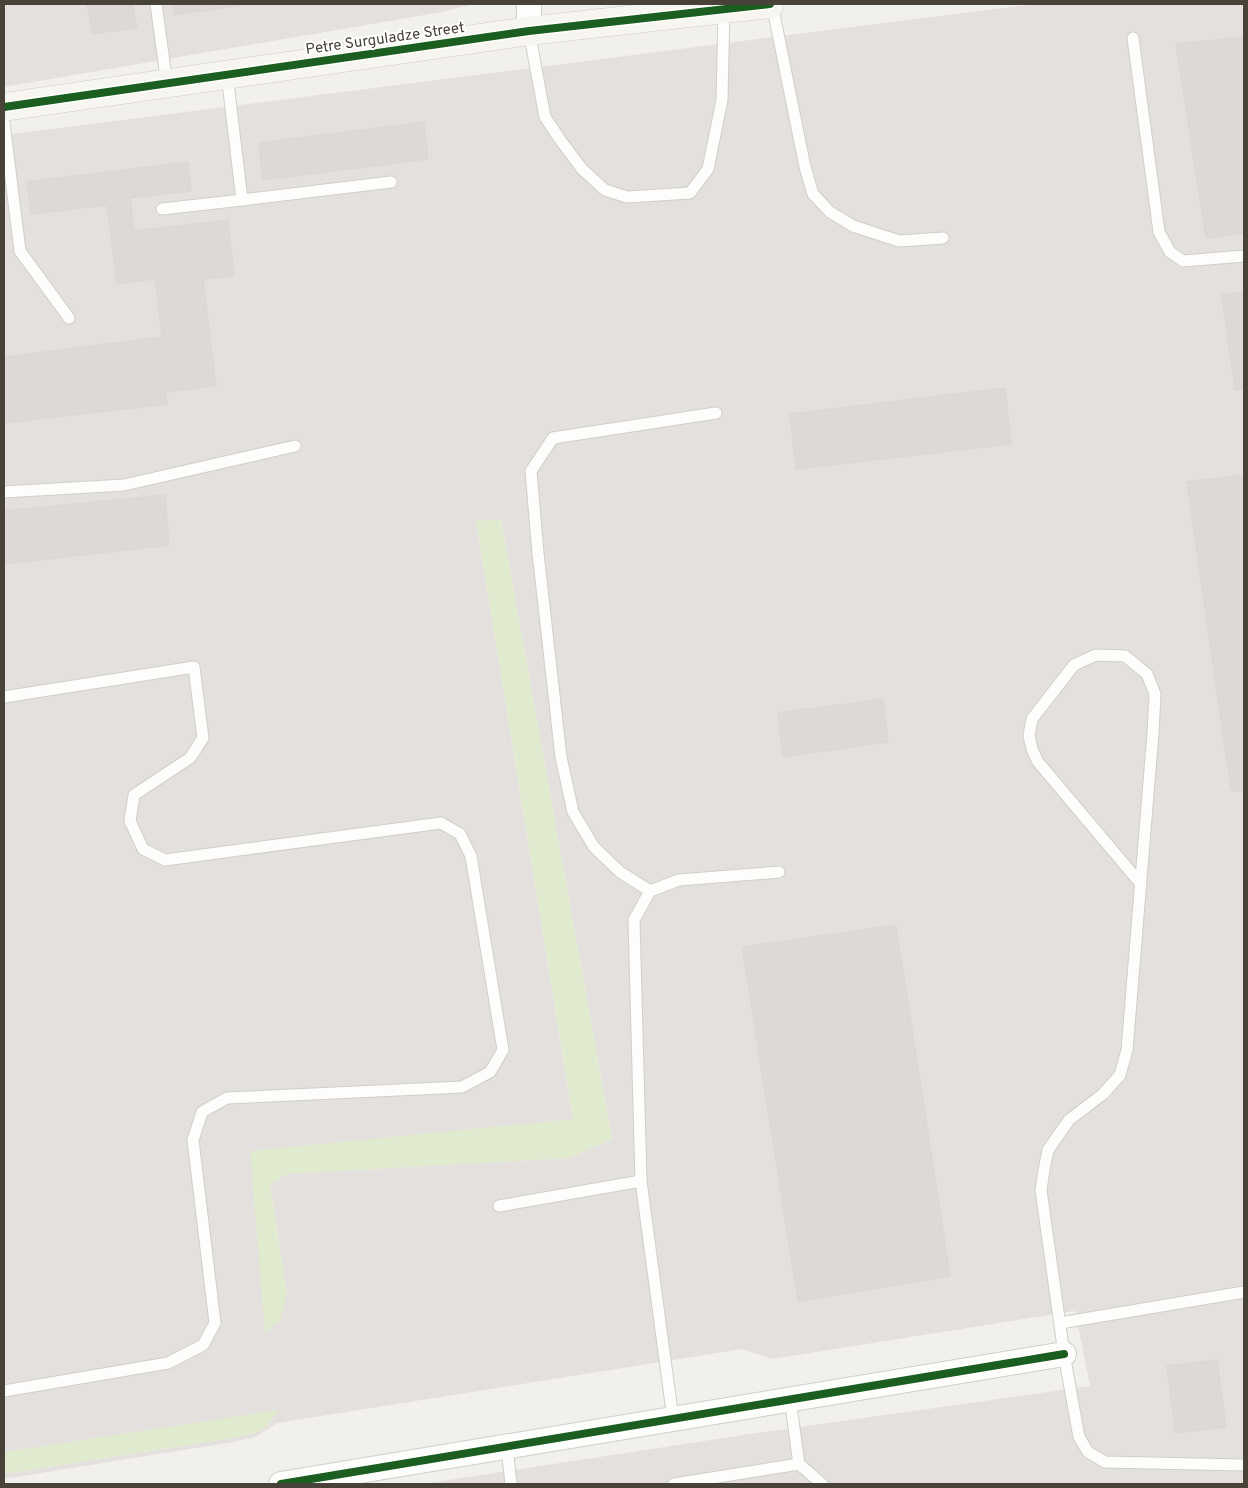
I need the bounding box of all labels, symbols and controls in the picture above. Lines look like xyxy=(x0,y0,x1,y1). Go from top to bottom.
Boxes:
street label: Petre Surguladze Street xyxy=(305,19,466,60)

